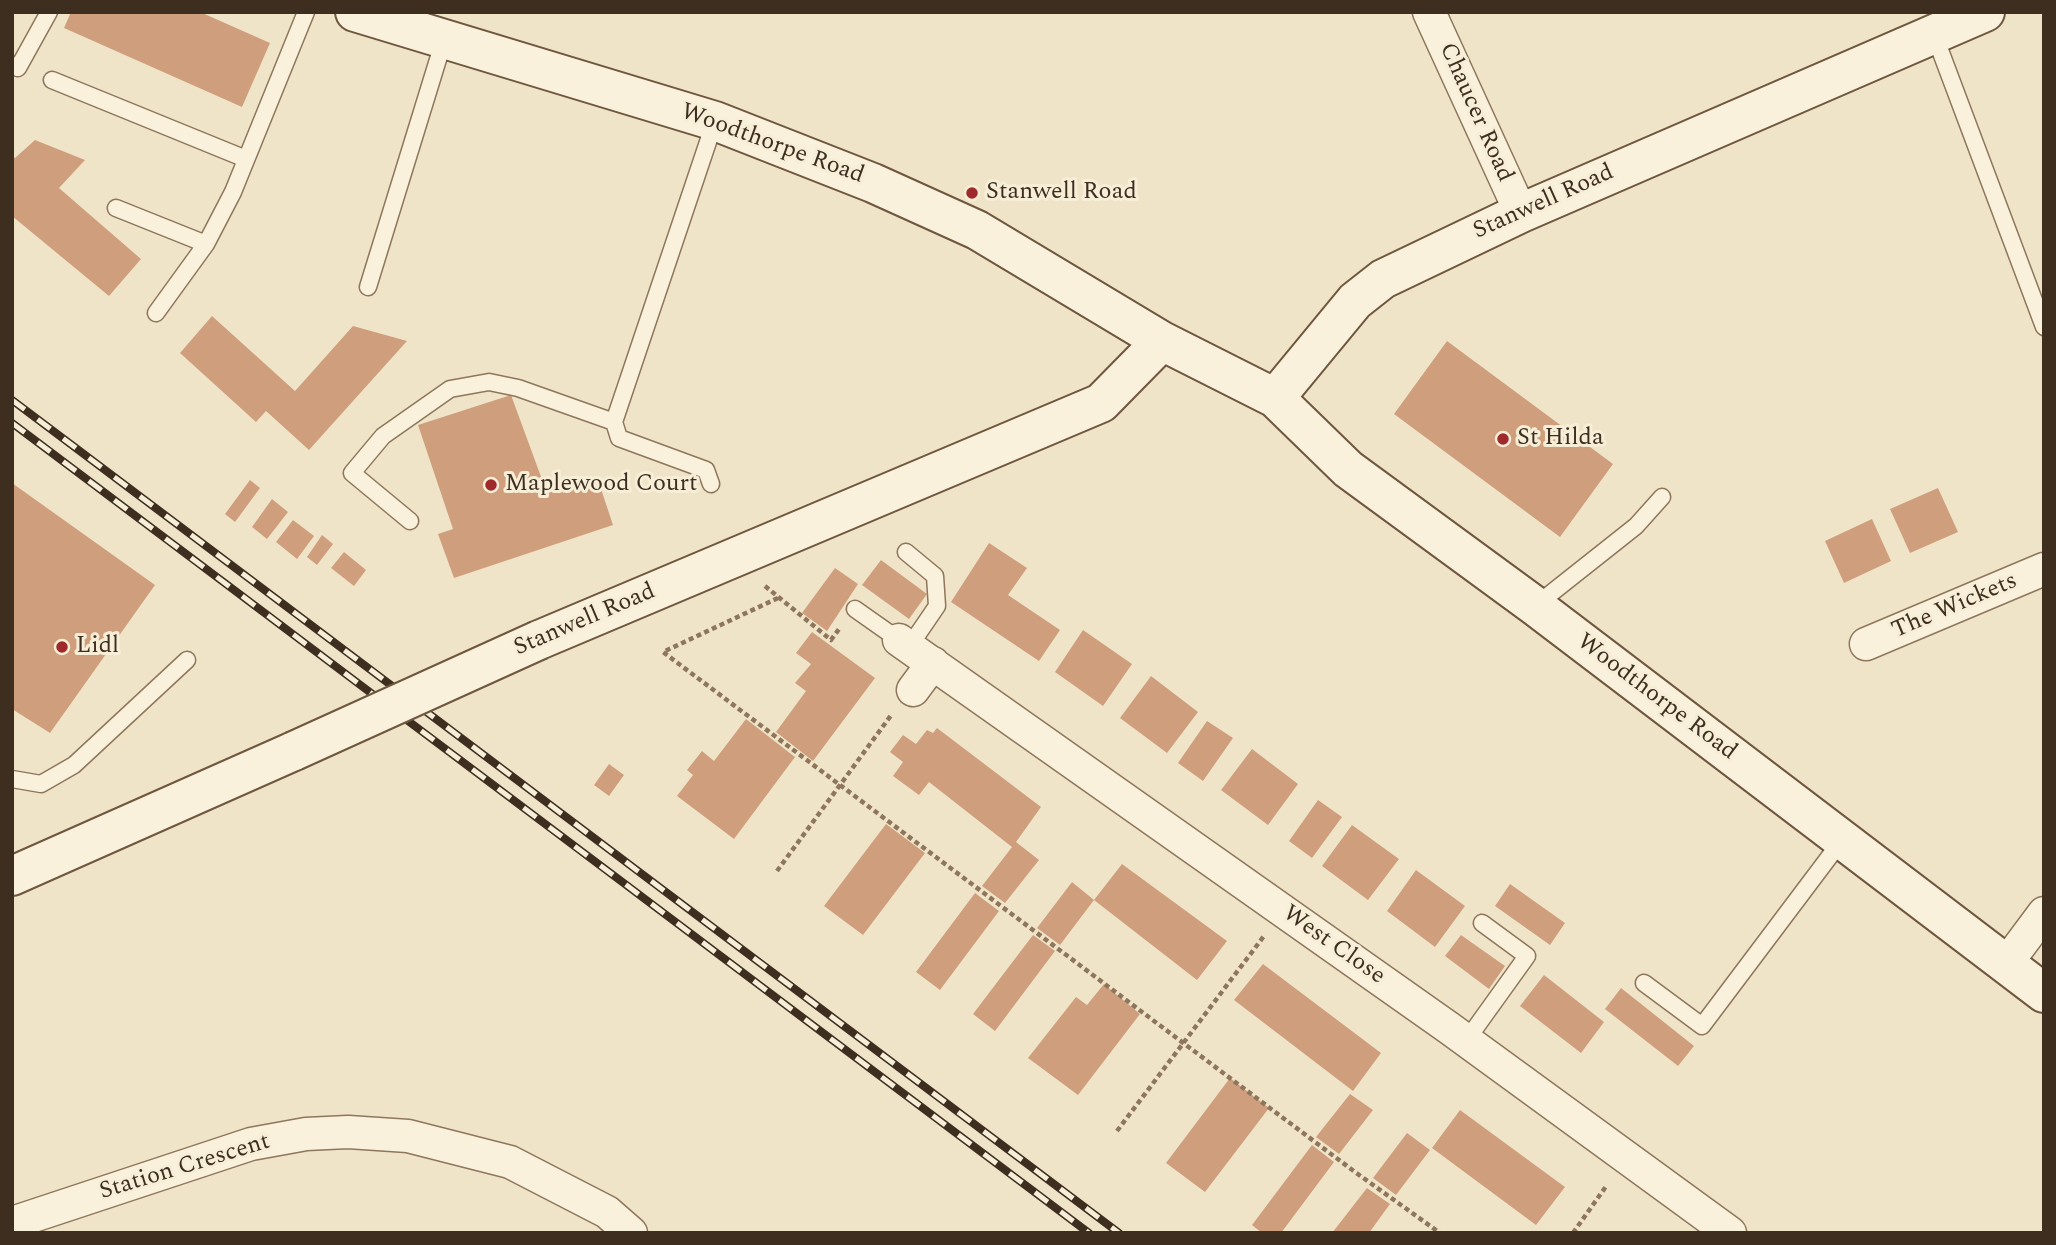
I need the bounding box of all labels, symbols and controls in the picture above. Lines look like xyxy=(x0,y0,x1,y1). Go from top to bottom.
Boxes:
street label: Chaucer Road xyxy=(1432,39,1518,187)
street label: Woodthorpe Road xyxy=(676,98,868,192)
street label: Stanwell Road xyxy=(1469,159,1619,247)
place label: Stanwell Road xyxy=(986,179,1137,207)
marker: Stanwell Road xyxy=(964,185,980,201)
place label: St Hilda xyxy=(1517,425,1604,453)
marker: St Hilda xyxy=(1495,431,1511,447)
place label: Maplewood Court xyxy=(505,471,698,499)
marker: Maplewood Court xyxy=(483,477,499,493)
street label: The Wickets xyxy=(1888,568,2022,646)
street label: Stanwell Road xyxy=(510,578,660,664)
street label: Woodthorpe Road xyxy=(1570,628,1742,768)
place label: Lidl xyxy=(76,633,119,661)
marker: Lidl xyxy=(54,639,70,655)
street label: West Close xyxy=(1276,900,1390,992)
street label: Station Crescent xyxy=(96,1128,274,1208)

